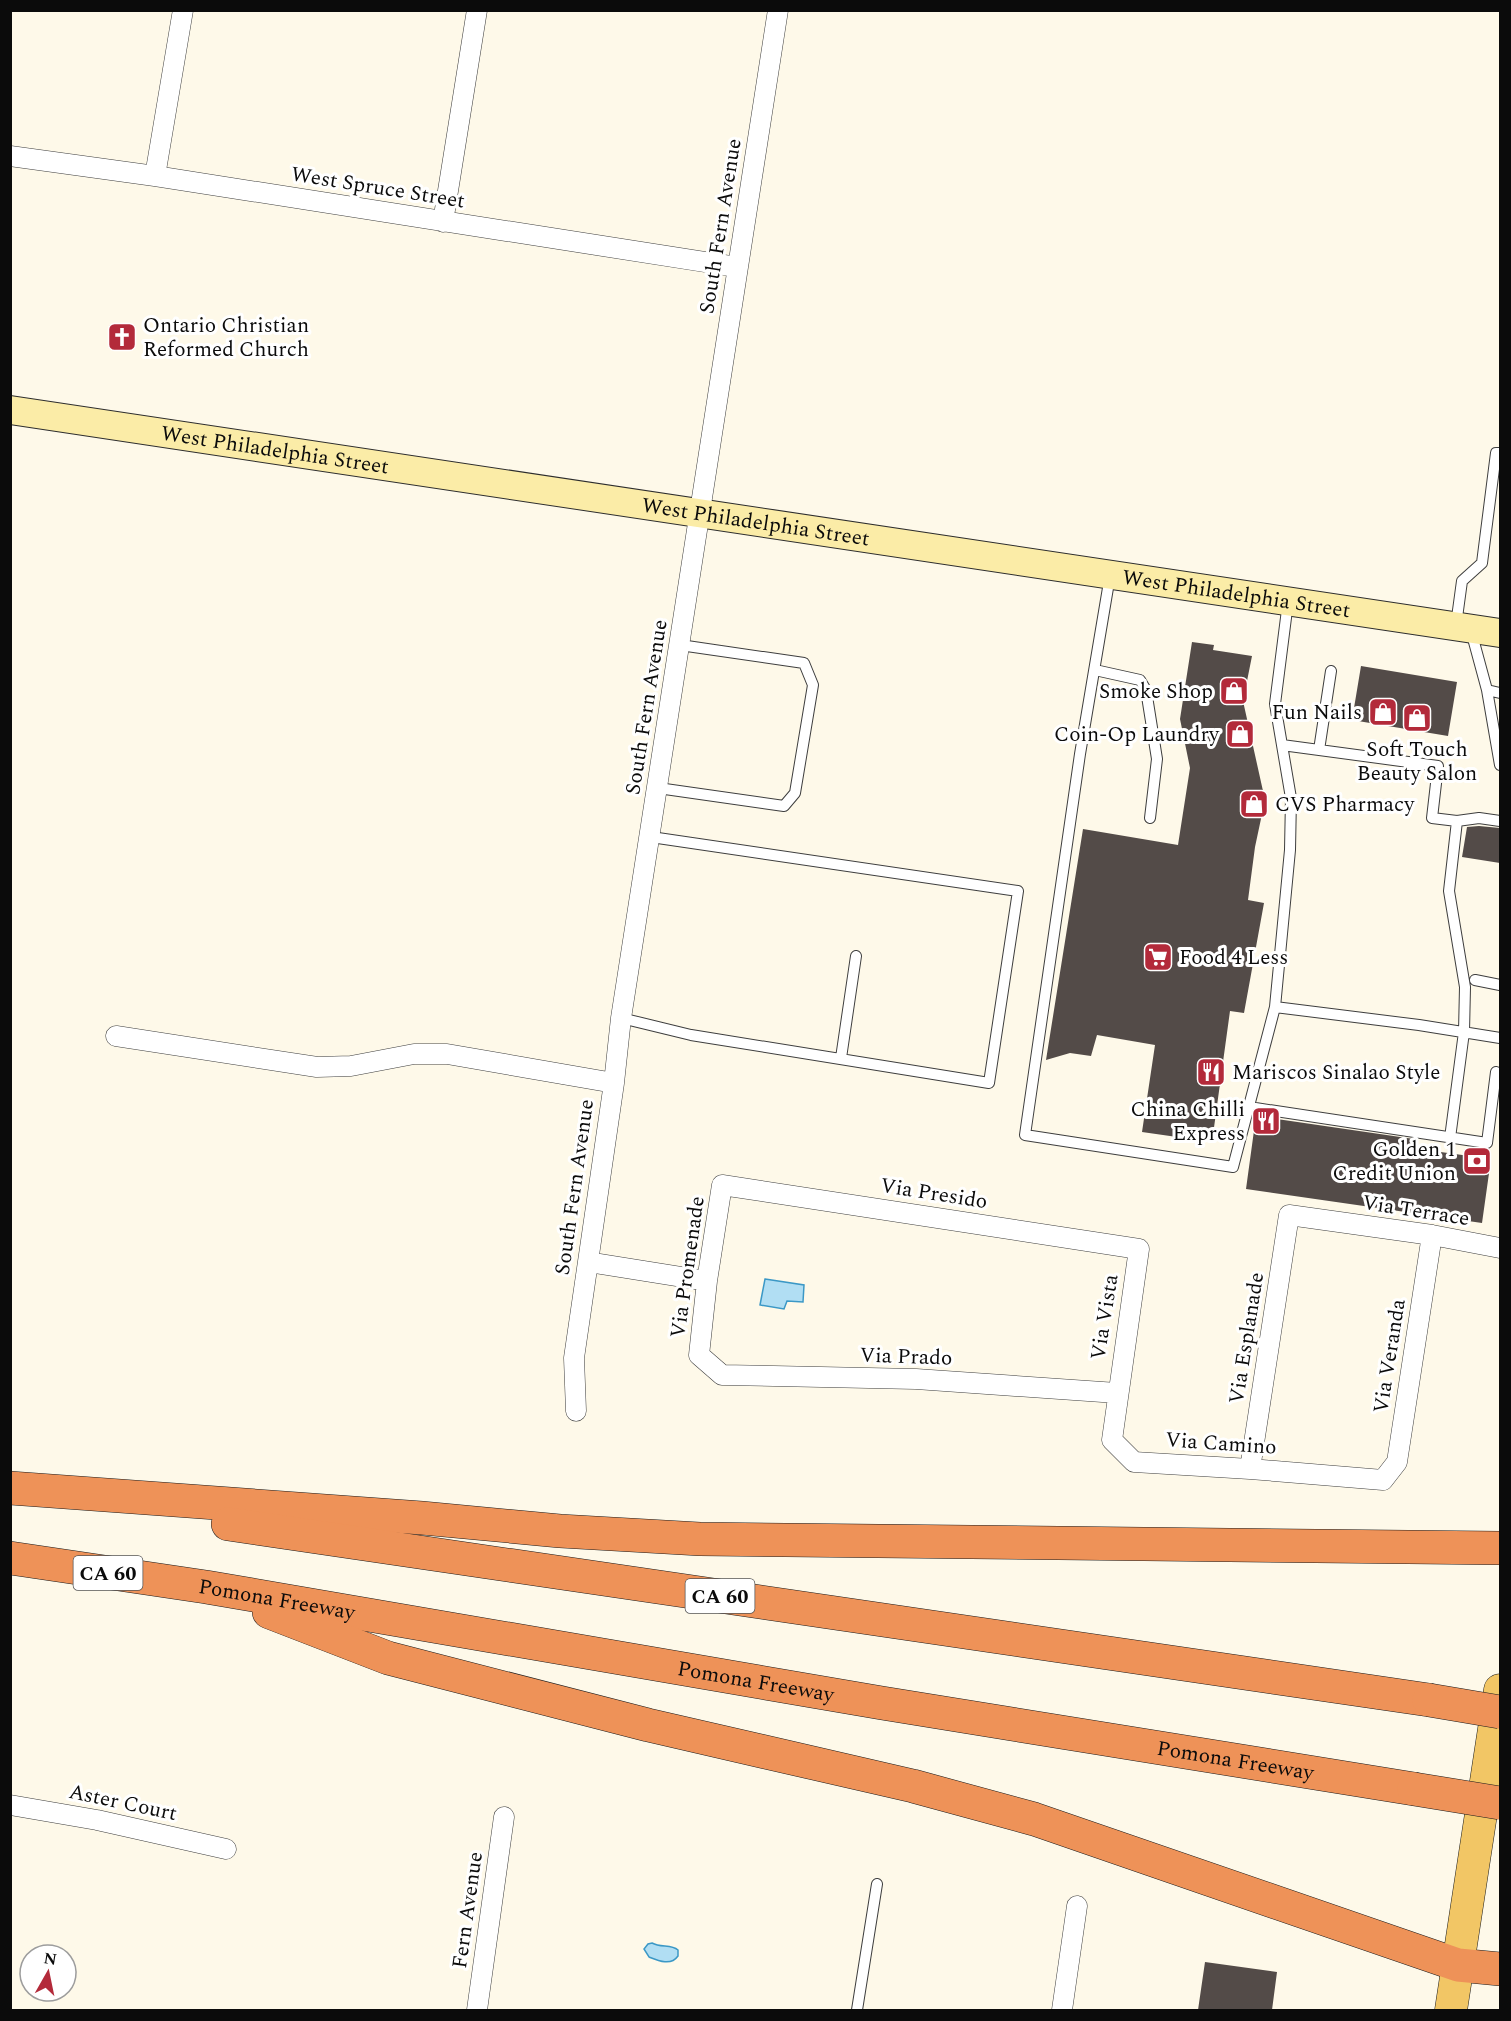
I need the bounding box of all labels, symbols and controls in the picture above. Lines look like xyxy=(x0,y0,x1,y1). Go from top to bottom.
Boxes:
street label: South Fern Avenue xyxy=(691,136,751,316)
street label: West Spruce Street xyxy=(289,158,467,218)
place label: Ontario Christian Reformed Church xyxy=(143,310,309,366)
church icon: Ontario Christian Reformed Church xyxy=(106,321,138,353)
street label: West Philadelphia Street xyxy=(159,418,391,483)
street label: West Philadelphia Street xyxy=(639,490,872,555)
street label: West Philadelphia Street xyxy=(1120,562,1352,627)
street label: South Fern Avenue xyxy=(617,617,677,797)
shop icon: Smoke Shop xyxy=(1218,675,1250,707)
place label: Smoke Shop xyxy=(1099,676,1213,708)
shop icon: Fun Nails xyxy=(1367,696,1399,728)
place label: Fun Nails xyxy=(1271,697,1362,729)
shop icon: Soft Touch Beauty Salon xyxy=(1401,702,1433,734)
shop icon: Coin-Op Laundry xyxy=(1224,718,1256,750)
place label: Coin-Op Laundry xyxy=(1054,719,1220,751)
place label: Soft Touch Beauty Salon xyxy=(1357,734,1477,790)
shop icon: CVS Pharmacy xyxy=(1238,788,1270,820)
place label: CVS Pharmacy xyxy=(1275,789,1415,821)
supermarket icon: Food 4 Less xyxy=(1142,941,1174,973)
place label: Food 4 Less xyxy=(1179,942,1288,974)
restaurant icon: Mariscos Sinalao Style xyxy=(1195,1056,1227,1088)
place label: Mariscos Sinalao Style xyxy=(1232,1057,1440,1089)
place label: China Chilli Express xyxy=(1131,1094,1245,1150)
street label: South Fern Avenue xyxy=(547,1097,603,1277)
restaurant icon: China Chilli Express xyxy=(1250,1105,1282,1137)
place label: Golden 1 Credit Union xyxy=(1332,1134,1456,1190)
bank icon: Golden 1 Credit Union xyxy=(1461,1145,1493,1177)
street label: Via Presido xyxy=(878,1170,990,1218)
street label: Via Terrace xyxy=(1360,1187,1472,1235)
street label: Via Promenade xyxy=(662,1194,714,1340)
street label: Via Esplanade xyxy=(1221,1270,1273,1406)
street label: Via Vista xyxy=(1082,1271,1128,1362)
street label: Via Veranda xyxy=(1365,1296,1415,1416)
street label: Via Prado xyxy=(859,1339,953,1375)
street label: Via Camino xyxy=(1164,1424,1278,1464)
road number: CA 60 xyxy=(74,1556,142,1590)
street label: Pomona Freeway xyxy=(196,1571,358,1629)
road number: CA 60 xyxy=(686,1579,754,1613)
street label: Pomona Freeway xyxy=(675,1653,837,1712)
street label: Pomona Freeway xyxy=(1154,1733,1317,1790)
street label: Aster Court xyxy=(66,1776,180,1830)
street label: Fern Avenue xyxy=(444,1850,492,1971)
north arrow xyxy=(18,1943,78,2003)
text: N xyxy=(42,1946,59,1972)

